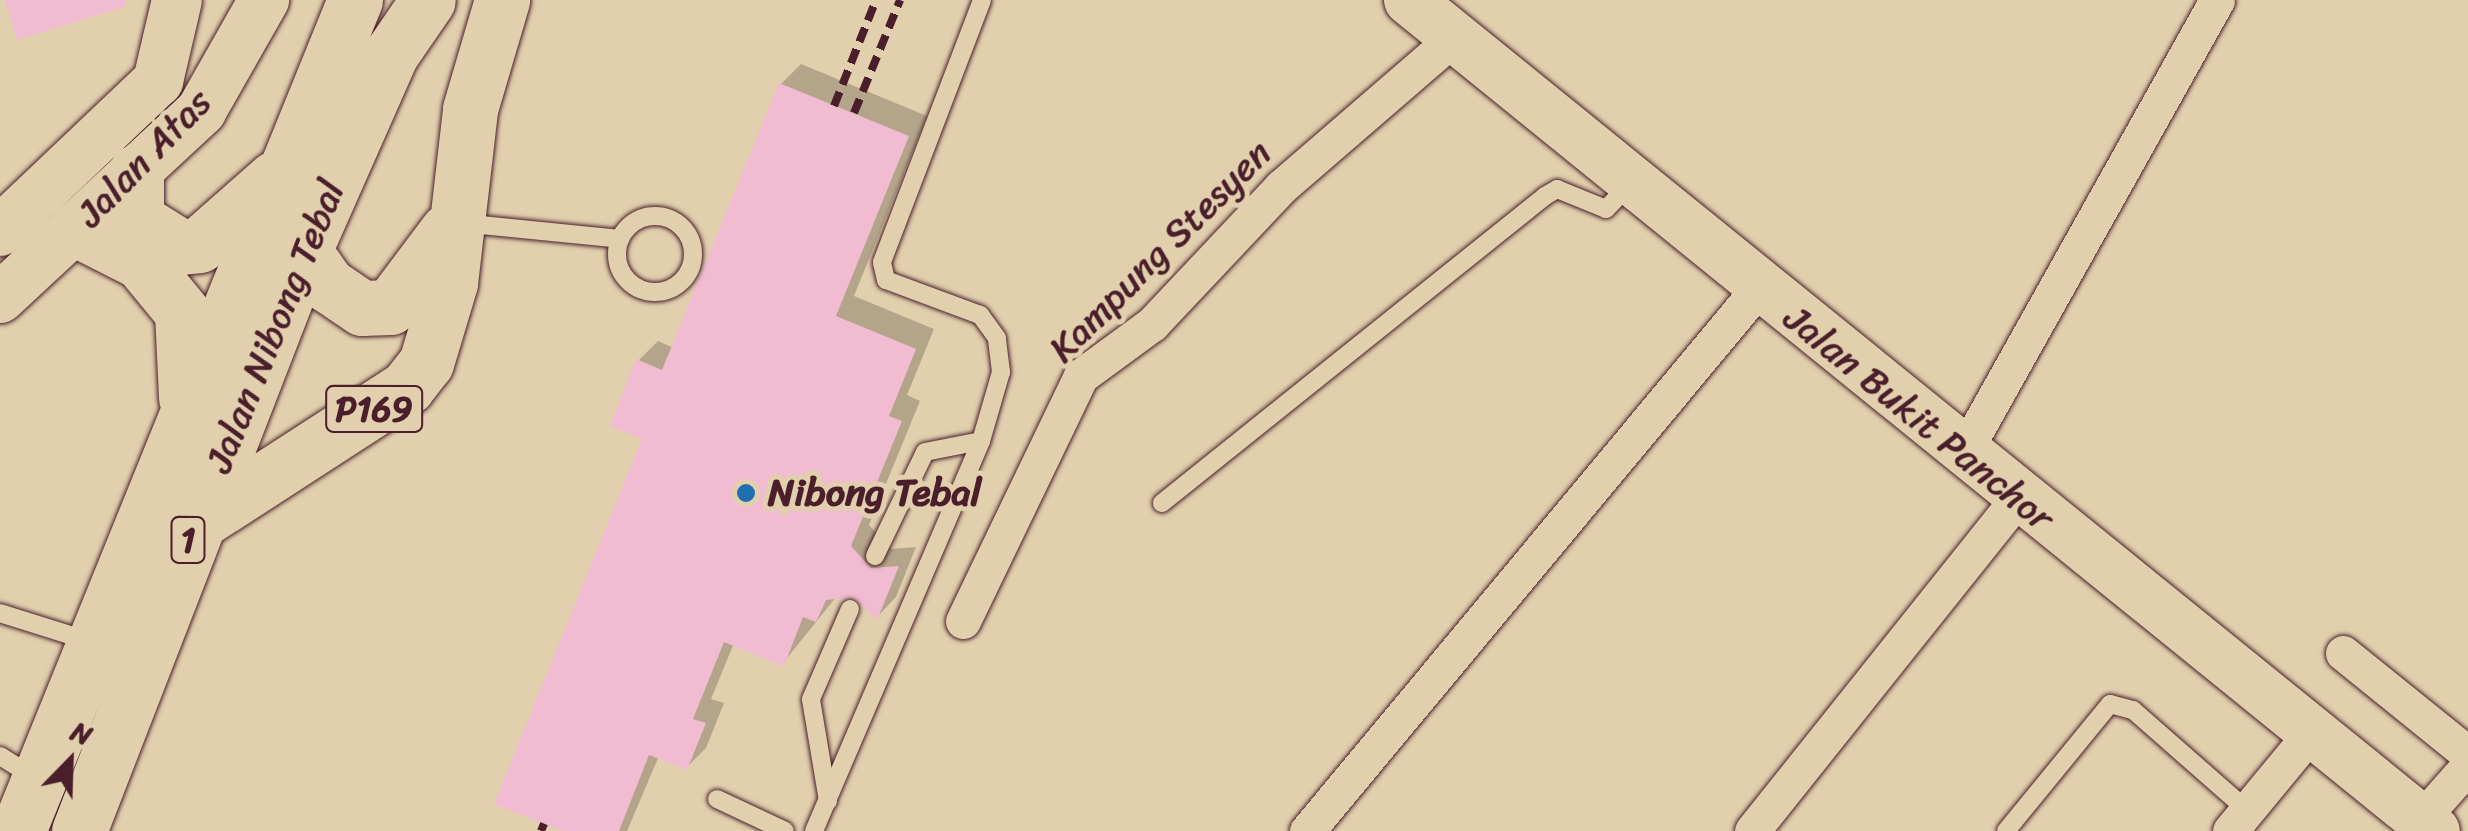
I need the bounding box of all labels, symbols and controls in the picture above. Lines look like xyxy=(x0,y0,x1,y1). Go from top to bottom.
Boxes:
street label: Jalan Atas xyxy=(67,79,221,237)
street label: Kampung Stesyen xyxy=(1038,129,1282,373)
street label: Jalan Nibong Tebal xyxy=(195,173,355,479)
street label: Jalan Bukit Panchor xyxy=(1774,295,2064,541)
road number: P169 xyxy=(324,379,424,439)
place label: Nibong Tebal xyxy=(768,470,983,516)
marker: Nibong Tebal xyxy=(733,480,759,506)
road number: 1 xyxy=(168,510,208,570)
text: N xyxy=(63,707,100,759)
north arrow xyxy=(20,711,120,811)

